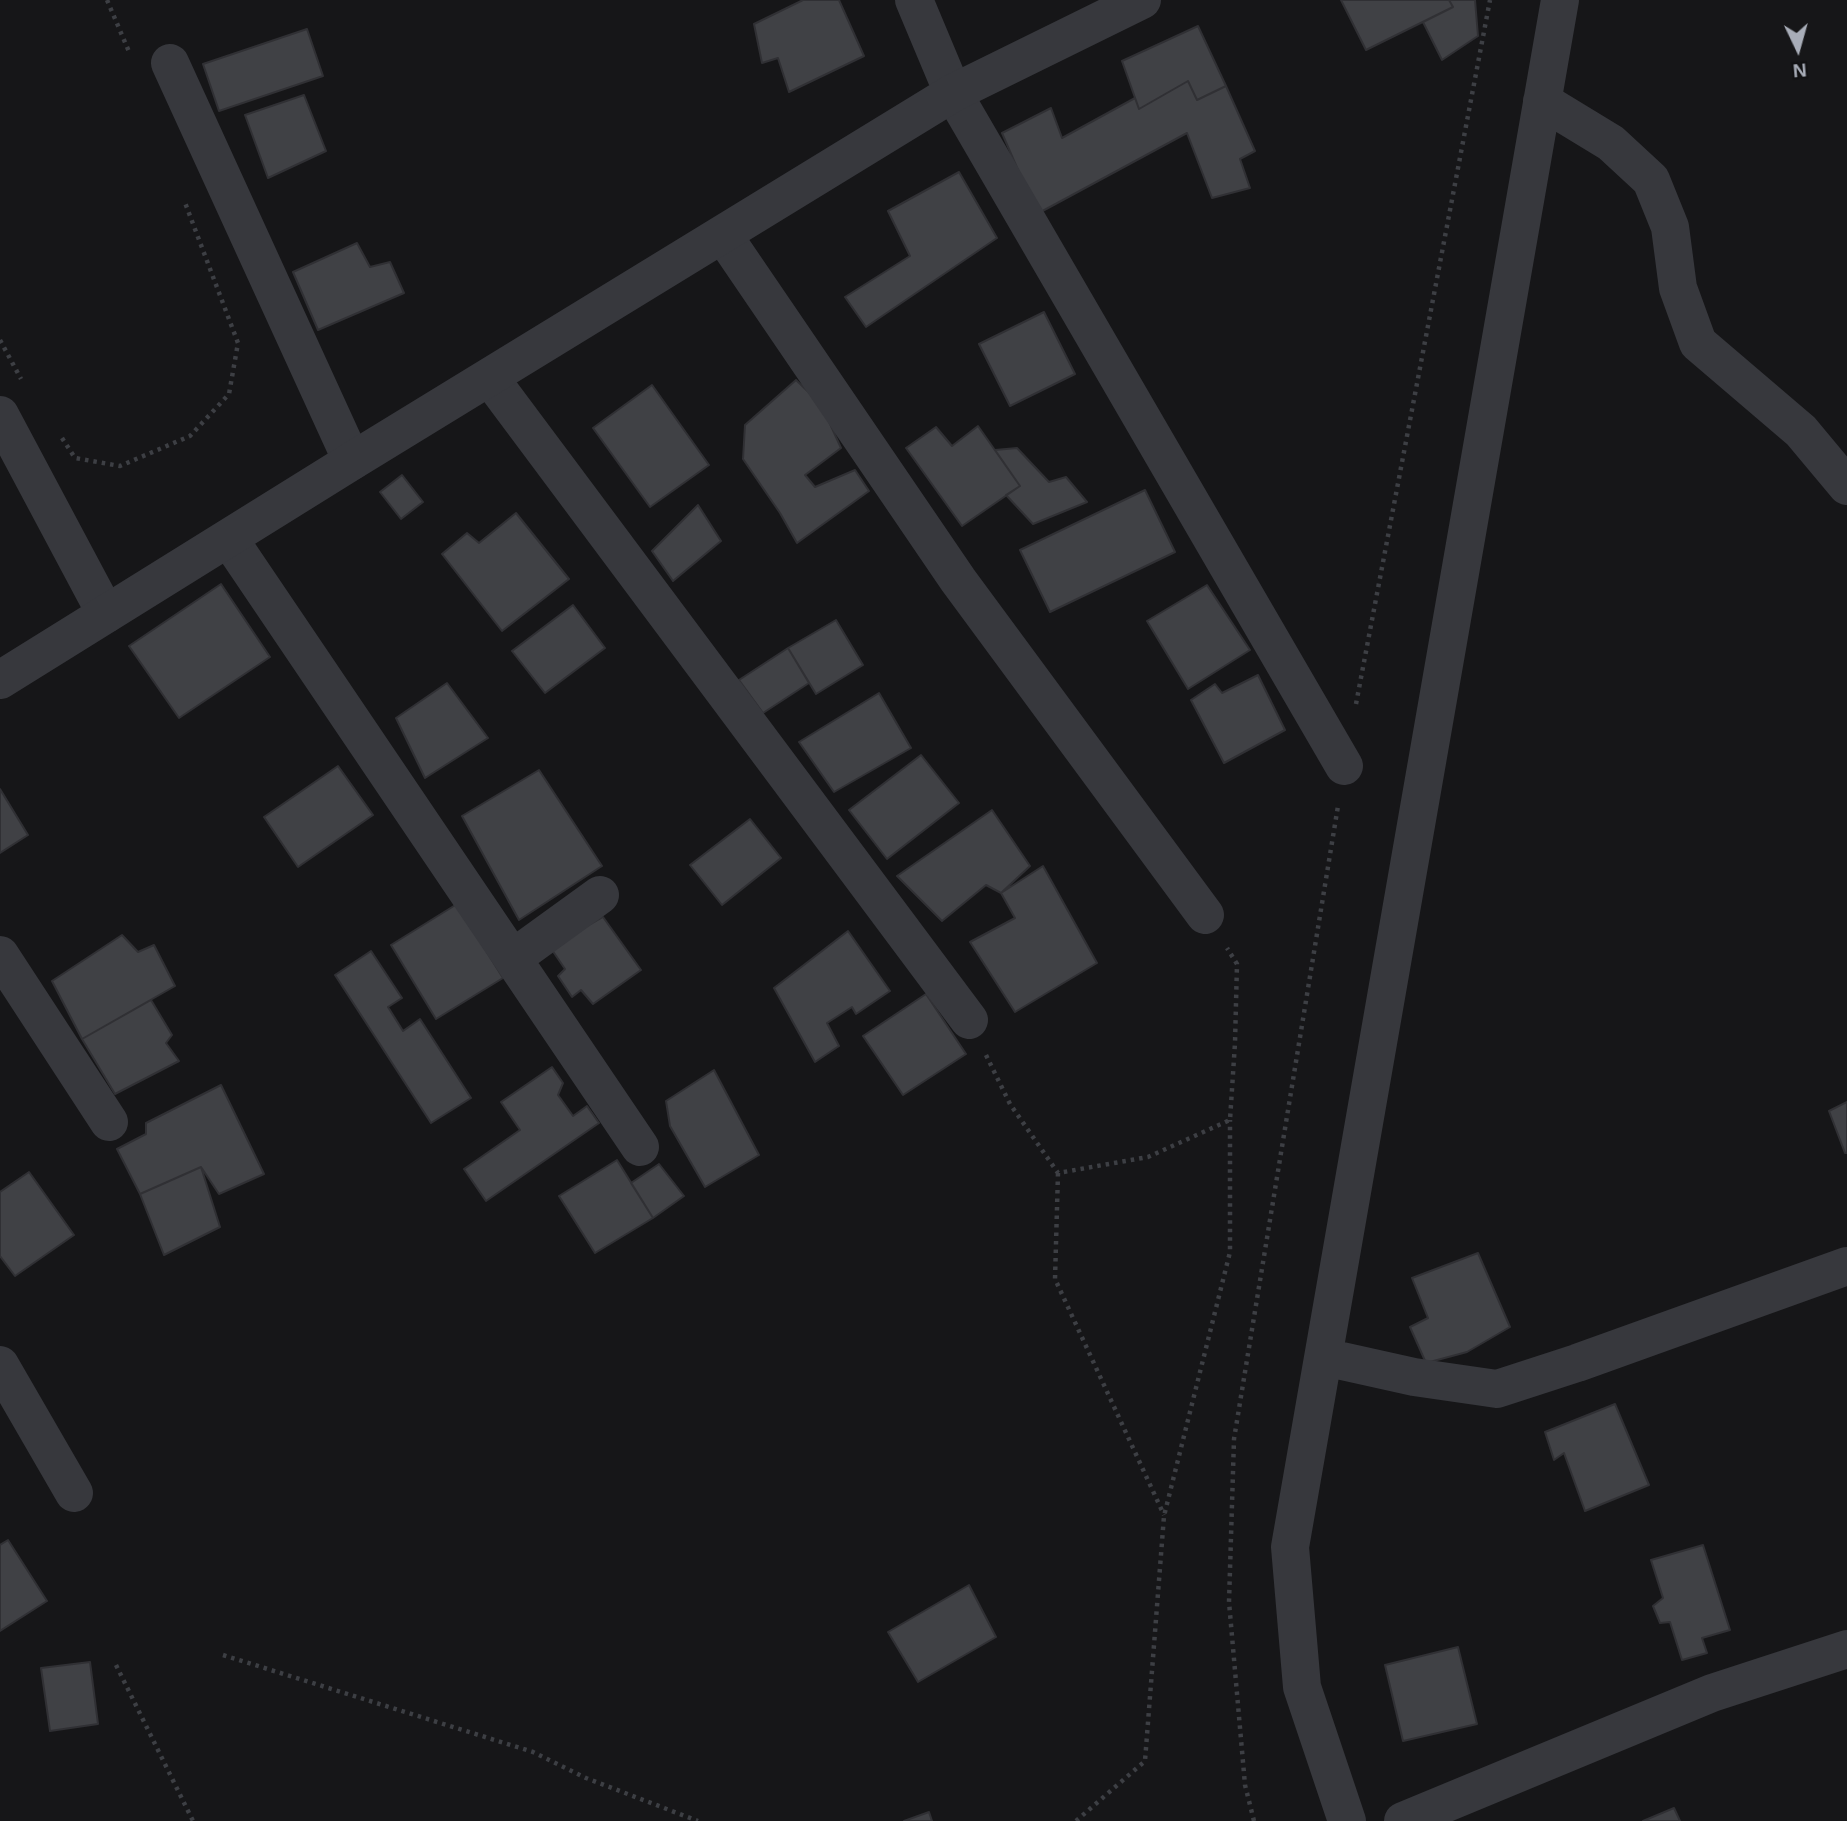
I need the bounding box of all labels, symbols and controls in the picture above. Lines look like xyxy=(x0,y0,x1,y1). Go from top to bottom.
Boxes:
north arrow xyxy=(1763,14,1833,84)
text: N xyxy=(1792,59,1808,81)

